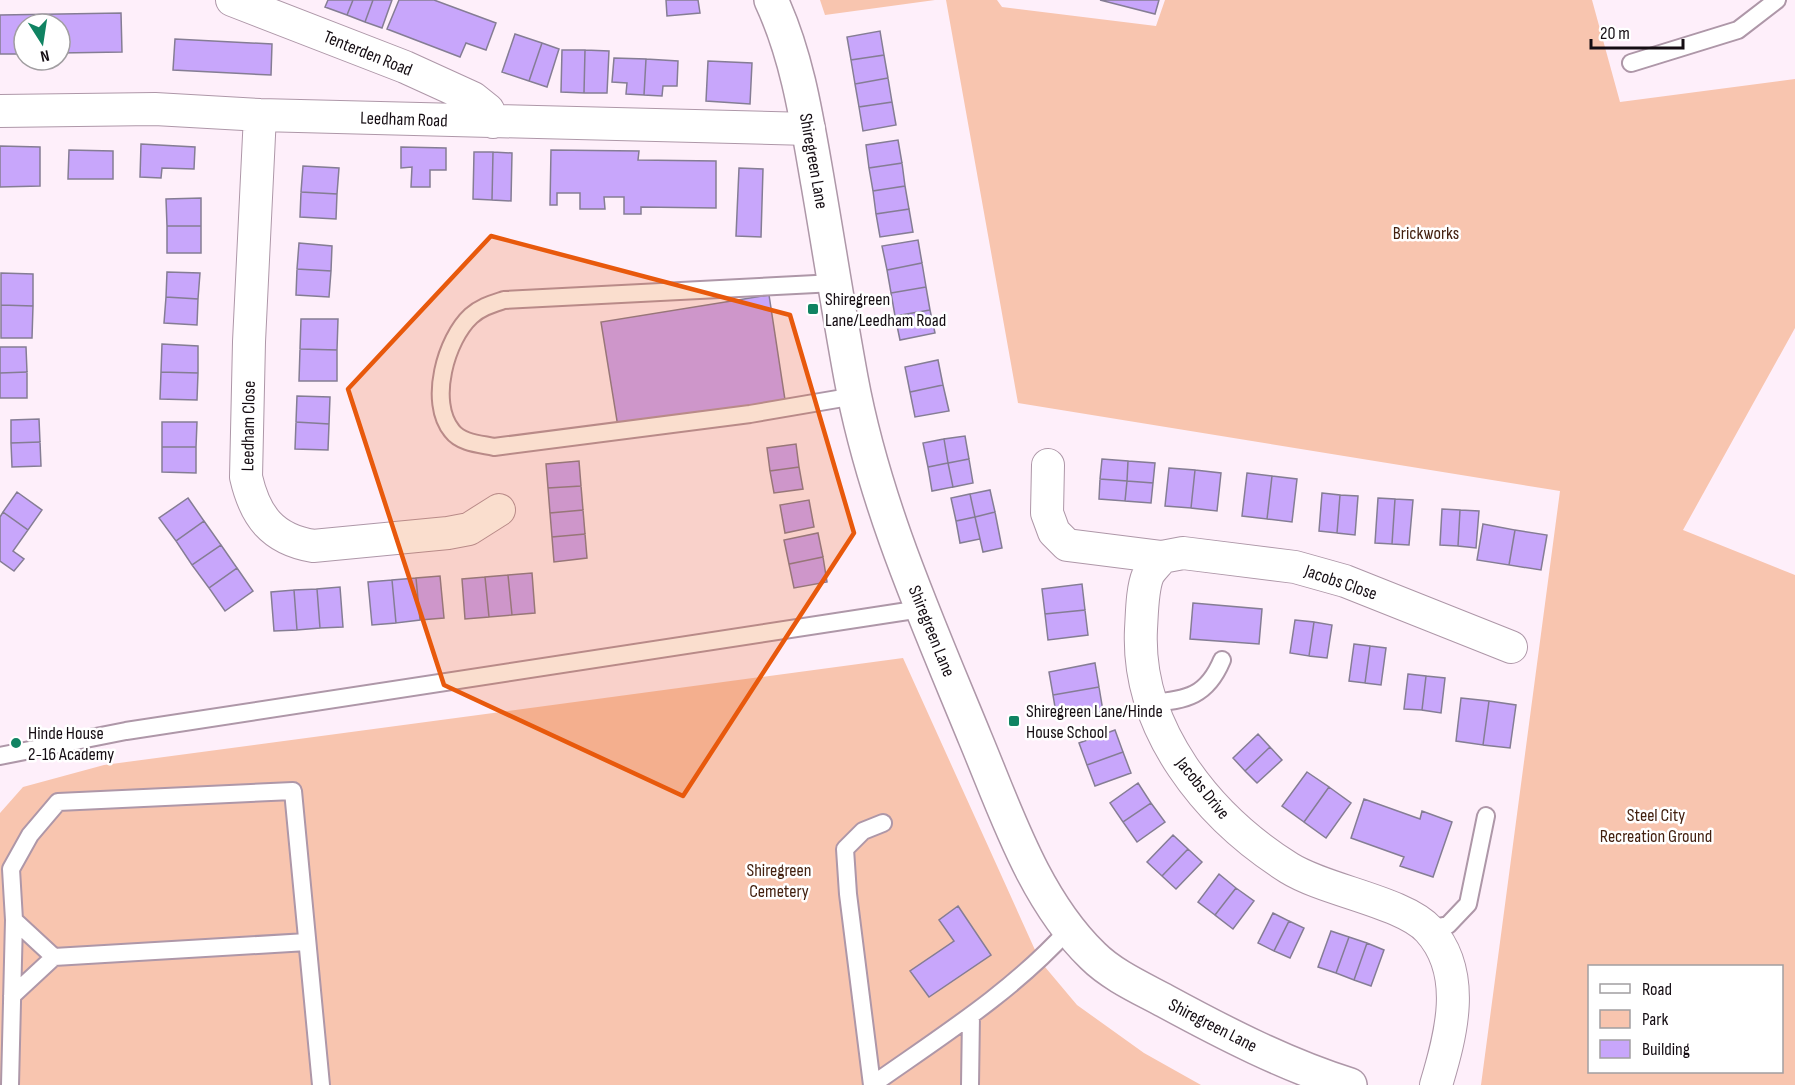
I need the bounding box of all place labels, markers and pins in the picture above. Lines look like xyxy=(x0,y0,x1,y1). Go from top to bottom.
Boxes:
place label: Shiregreen Lane/Leedham Road xyxy=(825,289,946,331)
marker: Shiregreen Lane/Leedham Road xyxy=(806,302,820,316)
place label: Shiregreen Lane/Hinde House School xyxy=(1026,701,1163,743)
marker: Shiregreen Lane/Hinde House School xyxy=(1007,714,1021,728)
place label: Hinde House 2-16 Academy xyxy=(28,723,114,765)
marker: Hinde House 2-16 Academy xyxy=(9,736,23,750)

